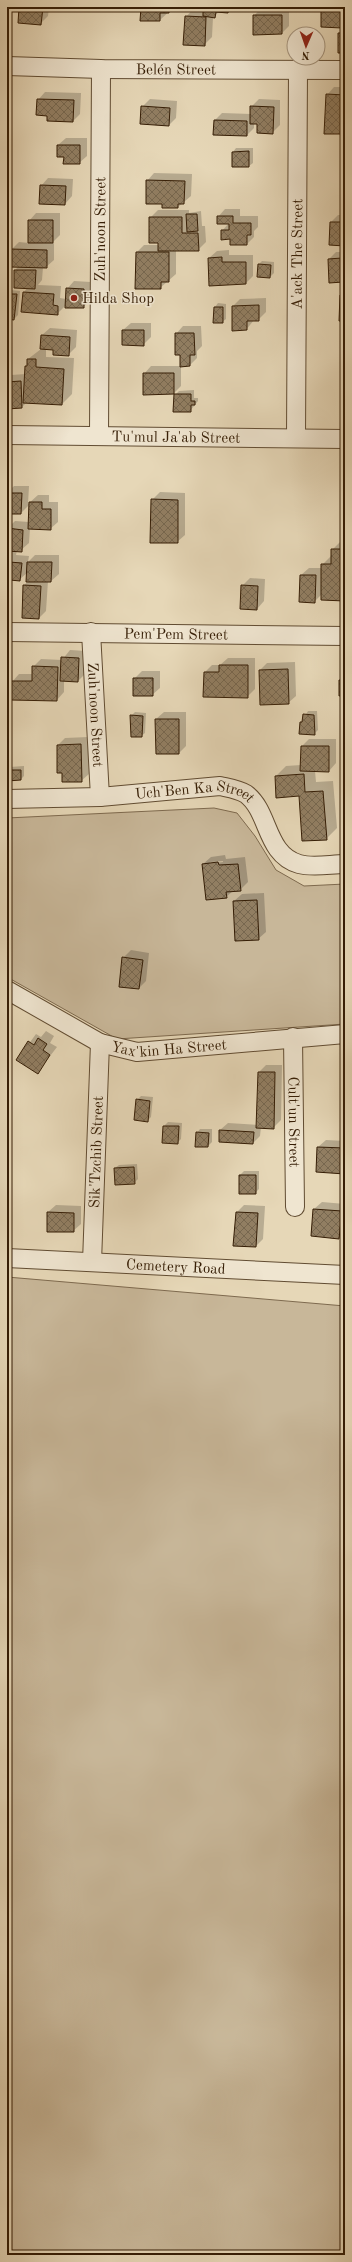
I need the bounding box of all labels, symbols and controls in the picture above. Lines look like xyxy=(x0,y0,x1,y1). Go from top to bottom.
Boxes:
north arrow xyxy=(286,26,326,66)
text: N xyxy=(301,49,310,60)
street label: Belén Street xyxy=(136,63,216,78)
street label: Zuh'noon Street xyxy=(94,177,109,281)
street label: A'ack The Street xyxy=(291,199,306,309)
place label: Hilda Shop xyxy=(82,292,154,307)
marker: Hilda Shop xyxy=(69,293,79,303)
street label: Tu'mul Ja'ab Street xyxy=(111,430,240,447)
street label: Pem'Pem Street xyxy=(124,627,228,644)
street label: Zuh'noon Street xyxy=(84,662,104,768)
street label: Uch'Ben Ka Street xyxy=(134,779,257,806)
street label: Yax'kin Ha Street xyxy=(109,1038,227,1061)
street label: Cult'un Street xyxy=(284,1076,301,1168)
street label: Sik'Tzchib Street xyxy=(88,1096,107,1209)
street label: Cemetery Road xyxy=(126,1258,226,1278)

